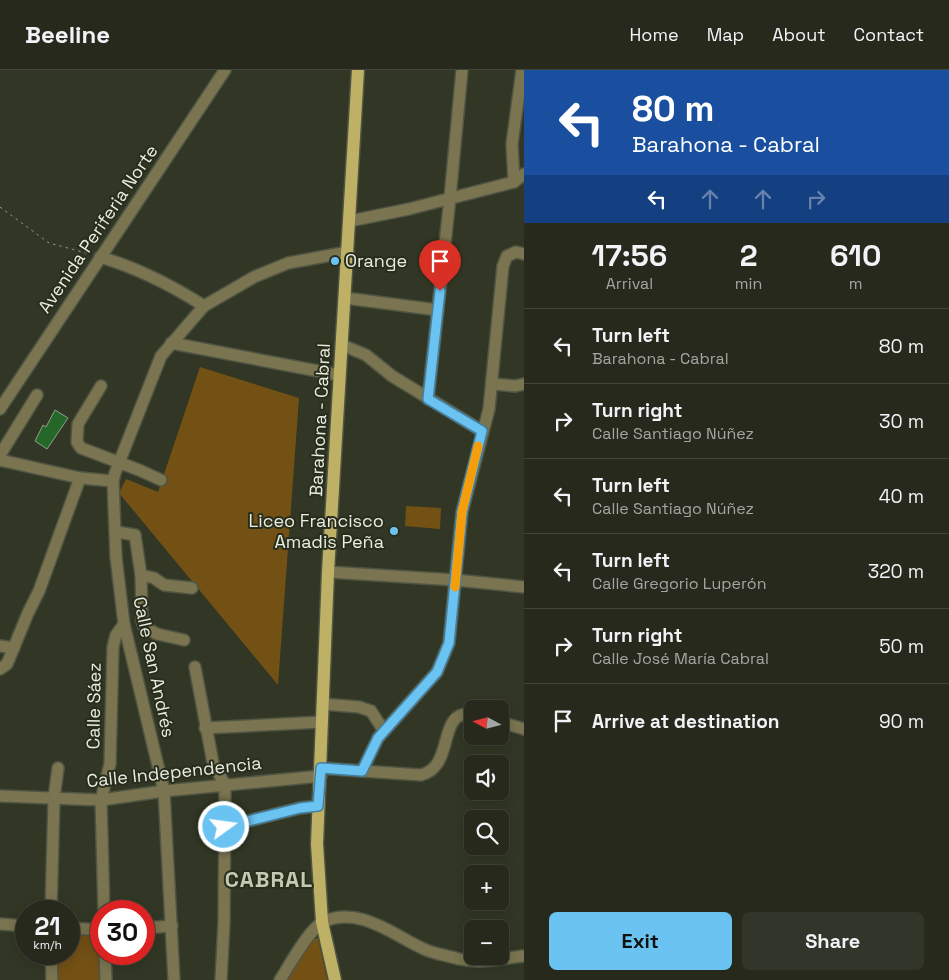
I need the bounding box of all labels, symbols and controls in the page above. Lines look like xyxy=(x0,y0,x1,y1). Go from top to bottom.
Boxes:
text: Beeline xyxy=(25,19,110,50)
text: Home xyxy=(630,23,679,46)
text: Map xyxy=(707,23,744,46)
text: About xyxy=(772,23,826,46)
text: Contact xyxy=(854,23,924,46)
text: 80 m xyxy=(632,87,714,131)
icon: left xyxy=(549,90,614,155)
text: Barahona - Cabral xyxy=(632,130,820,158)
street label: Avenida Periferia Norte xyxy=(33,140,163,317)
icon: left xyxy=(643,185,671,213)
icon: ahead xyxy=(696,185,724,213)
icon: ahead xyxy=(749,185,777,213)
icon: right xyxy=(802,185,830,213)
text: 17:56 xyxy=(592,236,667,275)
text: 2 xyxy=(740,236,758,275)
text: 610 xyxy=(830,236,881,275)
pin xyxy=(419,240,461,291)
icon: arrive xyxy=(426,247,454,275)
place label: Orange xyxy=(345,249,407,272)
marker: Orange xyxy=(329,255,341,267)
text: Arrival xyxy=(606,273,653,294)
text: min xyxy=(735,273,762,294)
text: m xyxy=(849,273,863,294)
text: Turn left xyxy=(592,323,670,348)
icon: left xyxy=(549,332,577,360)
text: 80 m xyxy=(879,334,924,359)
street label: Barahona - Cabral xyxy=(304,343,335,497)
text: Barahona - Cabral xyxy=(592,348,729,369)
text: Turn right xyxy=(592,398,682,423)
icon: right xyxy=(549,407,577,435)
text: 30 m xyxy=(879,409,924,434)
text: Calle Santiago Núñez xyxy=(592,423,754,444)
text: Turn left xyxy=(592,473,670,498)
icon: left xyxy=(549,482,577,510)
text: 40 m xyxy=(879,484,924,509)
text: Calle Santiago Núñez xyxy=(592,498,754,519)
place label: Liceo Francisco Amadis Peña xyxy=(248,509,384,553)
marker: Liceo Francisco Amadis Peña xyxy=(388,525,400,537)
text: Turn left xyxy=(592,548,670,573)
icon: left xyxy=(549,557,577,585)
text: 320 m xyxy=(868,559,924,584)
text: Calle Gregorio Luperón xyxy=(592,573,766,594)
street label: Calle San Andrés xyxy=(128,594,181,739)
text: Turn right xyxy=(592,623,682,648)
icon: right xyxy=(549,632,577,660)
text: 50 m xyxy=(879,634,924,659)
text: Calle José María Cabral xyxy=(592,648,769,669)
street label: Calle Sáez xyxy=(81,662,106,750)
north arrow xyxy=(464,700,509,745)
map controls xyxy=(464,700,509,965)
icon: arrive xyxy=(549,707,577,735)
text: Arrive at destination xyxy=(592,709,780,734)
text: 90 m xyxy=(879,709,924,734)
street label: Calle Independencia xyxy=(85,751,263,792)
button: sound xyxy=(464,755,509,800)
position arrow xyxy=(197,800,249,852)
button: search xyxy=(464,810,509,855)
district label: CABRAL xyxy=(225,865,313,893)
button: + xyxy=(464,865,509,910)
speed limit sign: 30 xyxy=(90,900,155,965)
text: 21 xyxy=(34,910,61,942)
button: Exit xyxy=(549,912,732,970)
button: Share xyxy=(742,912,924,970)
button: − xyxy=(464,920,509,965)
text: km/h xyxy=(33,937,62,953)

